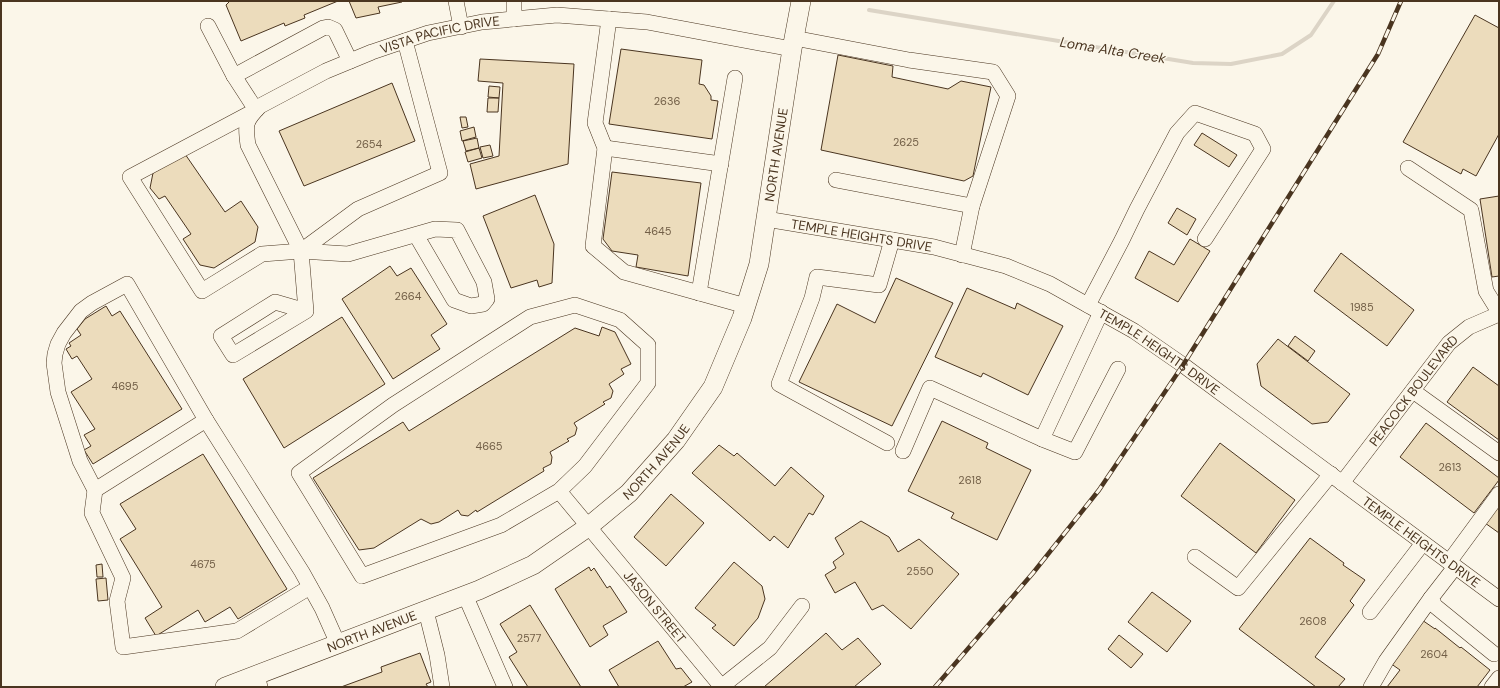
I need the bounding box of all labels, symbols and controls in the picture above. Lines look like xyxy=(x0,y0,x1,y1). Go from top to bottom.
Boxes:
street label: VISTA PACIFIC DRIVE xyxy=(378,12,500,58)
water label: Loma Alta Creek xyxy=(1059,33,1168,67)
house number: 2636 xyxy=(654,94,680,108)
street label: NORTH AVENUE xyxy=(761,107,792,203)
house number: 2625 xyxy=(893,135,919,149)
house number: 2654 xyxy=(356,137,383,151)
street label: TEMPLE HEIGHTS DRIVE xyxy=(790,215,933,256)
house number: 4645 xyxy=(645,224,672,238)
house number: 2664 xyxy=(395,289,422,303)
house number: 1985 xyxy=(1350,300,1374,314)
street label: TEMPLE HEIGHTS DRIVE xyxy=(1096,305,1223,398)
street label: PEACOCK BOULEVARD xyxy=(1365,331,1462,450)
house number: 4695 xyxy=(112,379,139,393)
street label: NORTH AVENUE xyxy=(619,421,694,504)
house number: 4665 xyxy=(476,439,503,453)
house number: 2613 xyxy=(1438,460,1462,474)
house number: 2618 xyxy=(958,473,982,487)
street label: TEMPLE HEIGHTS DRIVE xyxy=(1359,493,1484,591)
house number: 4675 xyxy=(190,557,216,571)
house number: 2550 xyxy=(906,564,934,578)
street label: JASON STREET xyxy=(620,567,690,647)
street label: NORTH AVENUE xyxy=(325,607,419,656)
house number: 2608 xyxy=(1299,614,1327,628)
house number: 2577 xyxy=(517,631,541,645)
house number: 2604 xyxy=(1420,647,1448,661)

